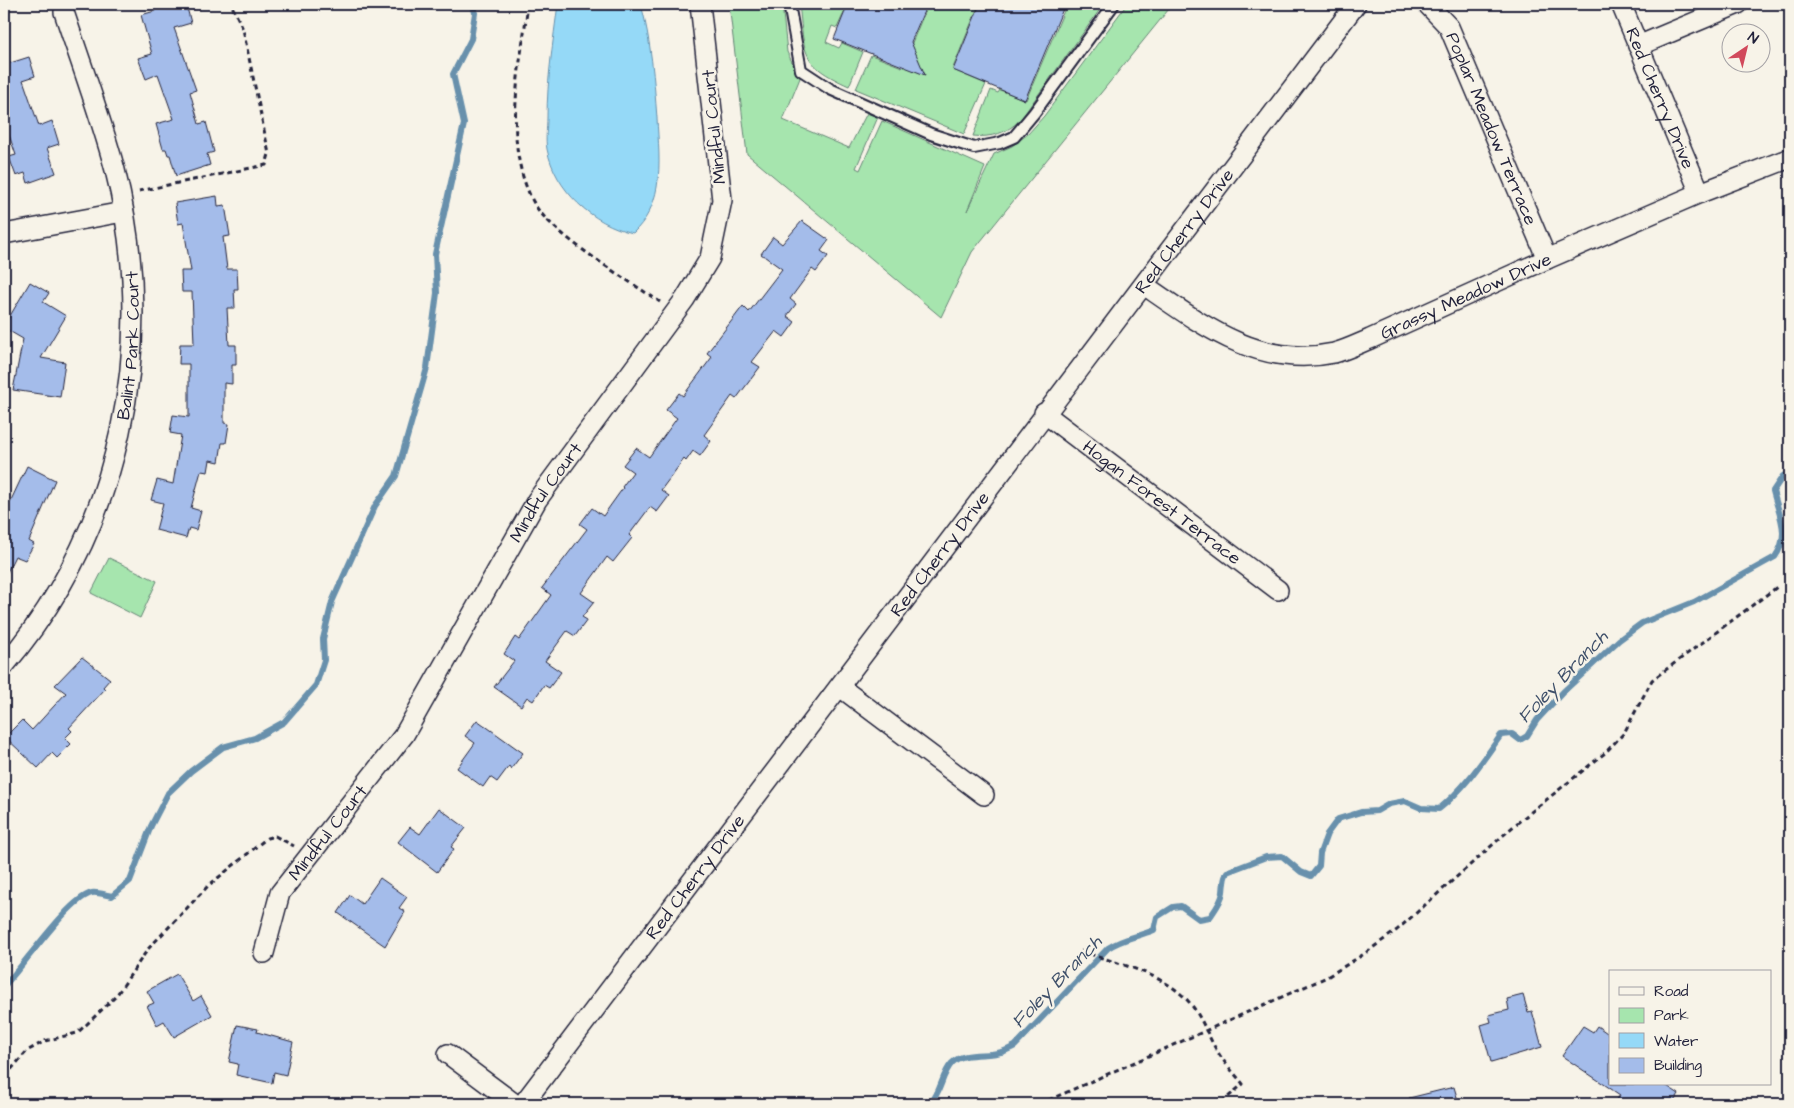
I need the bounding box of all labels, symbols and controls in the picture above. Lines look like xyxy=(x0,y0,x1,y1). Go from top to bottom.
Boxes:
north arrow xyxy=(1722,22,1772,72)
street label: Red Cherry Drive xyxy=(1620,24,1701,173)
text: N xyxy=(1744,27,1762,49)
street label: Poplar Meadow Terrace xyxy=(1440,28,1544,229)
street label: Mindful Court xyxy=(695,68,732,185)
street label: Red Cherry Drive xyxy=(1129,163,1240,299)
street label: Grassy Meadow Drive xyxy=(1376,246,1555,345)
street label: Balint Park Court xyxy=(110,270,145,422)
street label: Hogan Forest Terrace xyxy=(1078,434,1247,571)
street label: Mindful Court xyxy=(503,437,588,547)
street label: Red Cherry Drive xyxy=(884,486,995,622)
water label: Foley Branch xyxy=(1512,623,1615,729)
street label: Mindful Court xyxy=(282,779,373,885)
street label: Red Cherry Drive xyxy=(640,809,751,944)
water label: Foley Branch xyxy=(1006,928,1109,1034)
legend xyxy=(1609,970,1772,1086)
text: Road xyxy=(1654,981,1689,1002)
text: Park xyxy=(1654,1005,1689,1026)
text: Water xyxy=(1654,1031,1698,1052)
text: Building xyxy=(1654,1055,1702,1077)

